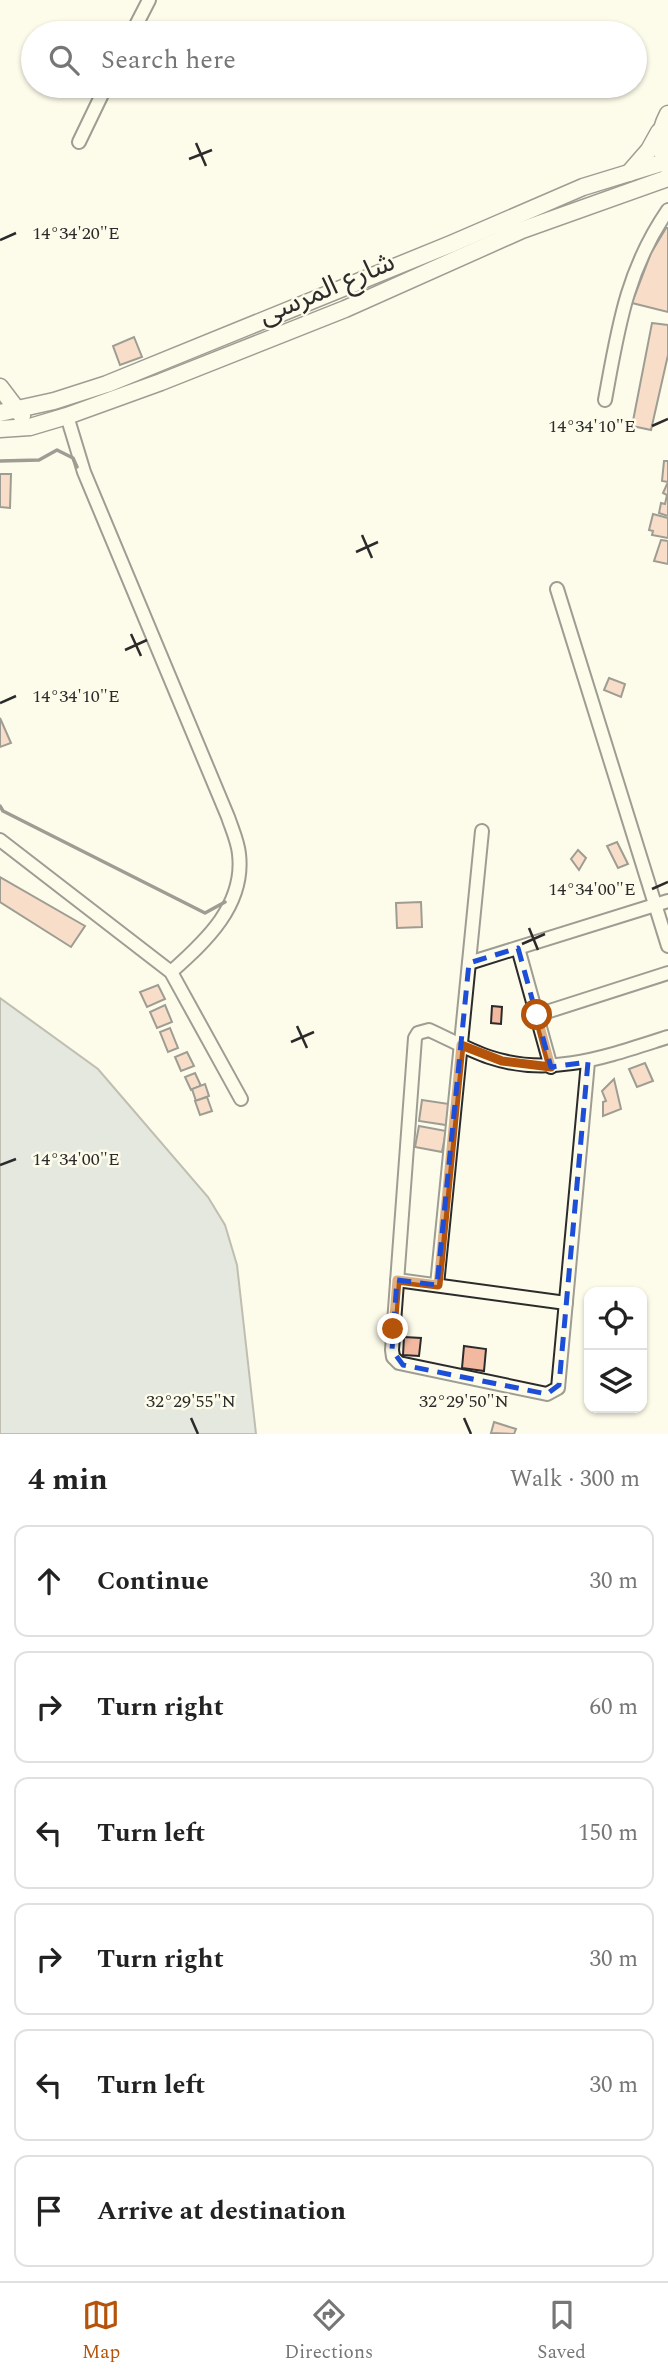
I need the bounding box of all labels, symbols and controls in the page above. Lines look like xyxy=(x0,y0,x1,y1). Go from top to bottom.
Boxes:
search box xyxy=(21,21,647,98)
text: Search here xyxy=(101,40,236,80)
icon: search xyxy=(45,41,83,79)
text: 14°34'20"E xyxy=(32,220,120,247)
street label: شارع المرسى xyxy=(252,240,402,336)
text: 14°34'10"E xyxy=(548,413,636,440)
text: 14°34'10"E xyxy=(32,683,120,710)
text: 14°34'00"E xyxy=(548,876,636,903)
route start xyxy=(521,999,552,1030)
text: 14°34'00"E xyxy=(32,1146,120,1173)
map controls xyxy=(584,1287,647,1413)
button: locate xyxy=(584,1287,647,1350)
route end xyxy=(377,1313,408,1344)
button: layers xyxy=(584,1350,647,1413)
text: 32°29'55"N xyxy=(146,1388,236,1415)
text: 32°29'50"N xyxy=(419,1388,509,1415)
text: 4 min xyxy=(28,1457,108,1503)
text: Walk · 300 m xyxy=(510,1462,640,1497)
text: Continue xyxy=(97,1561,209,1601)
icon: ahead xyxy=(30,1562,68,1600)
text: 30 m xyxy=(589,1564,638,1599)
text: Turn right xyxy=(97,1687,224,1727)
icon: right xyxy=(30,1688,68,1726)
text: 60 m xyxy=(589,1690,638,1725)
text: Turn left xyxy=(97,1813,205,1853)
icon: left xyxy=(30,1814,68,1852)
text: 150 m xyxy=(578,1816,638,1851)
text: Turn right xyxy=(97,1939,224,1979)
icon: right xyxy=(30,1940,68,1978)
text: 30 m xyxy=(589,1942,638,1977)
text: Turn left xyxy=(97,2065,205,2105)
icon: left xyxy=(30,2066,68,2104)
text: 30 m xyxy=(589,2068,638,2103)
text: Arrive at destination xyxy=(97,2191,346,2231)
icon: arrive xyxy=(30,2192,68,2230)
tab: Map xyxy=(82,2296,120,2367)
tab: Directions xyxy=(284,2296,373,2367)
tab: Saved xyxy=(537,2296,586,2367)

